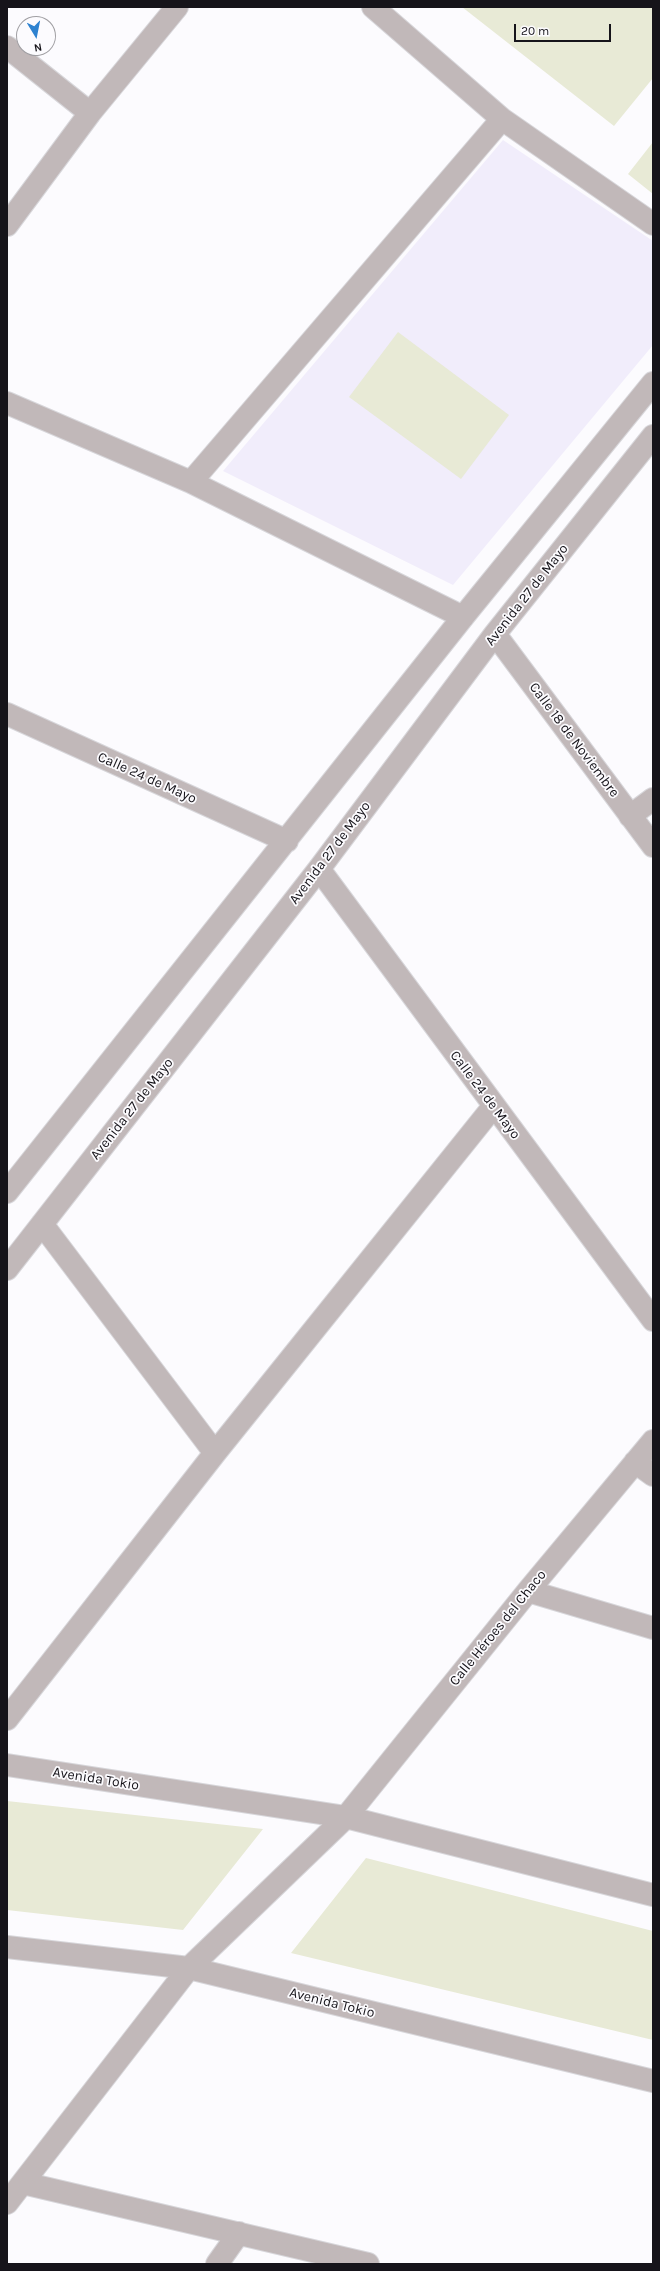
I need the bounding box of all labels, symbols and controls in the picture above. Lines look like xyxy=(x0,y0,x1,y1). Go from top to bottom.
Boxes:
north arrow xyxy=(16,16,56,56)
scale bar xyxy=(516,16,613,42)
text: 20 m xyxy=(521,24,549,38)
text: N xyxy=(33,40,43,54)
street label: Avenida 27 de Mayo xyxy=(482,541,572,649)
street label: Calle 18 de Noviembre xyxy=(525,679,623,801)
street label: Calle 24 de Mayo xyxy=(95,749,199,807)
street label: Avenida 27 de Mayo xyxy=(286,798,374,908)
street label: Calle 24 de Mayo xyxy=(446,1047,524,1143)
street label: Avenida 27 de Mayo xyxy=(87,1055,177,1163)
street label: Calle Héroes del Chaco xyxy=(446,1567,550,1689)
street label: Avenida Tokio xyxy=(52,1764,140,1794)
street label: Avenida Tokio xyxy=(288,1984,376,2022)

